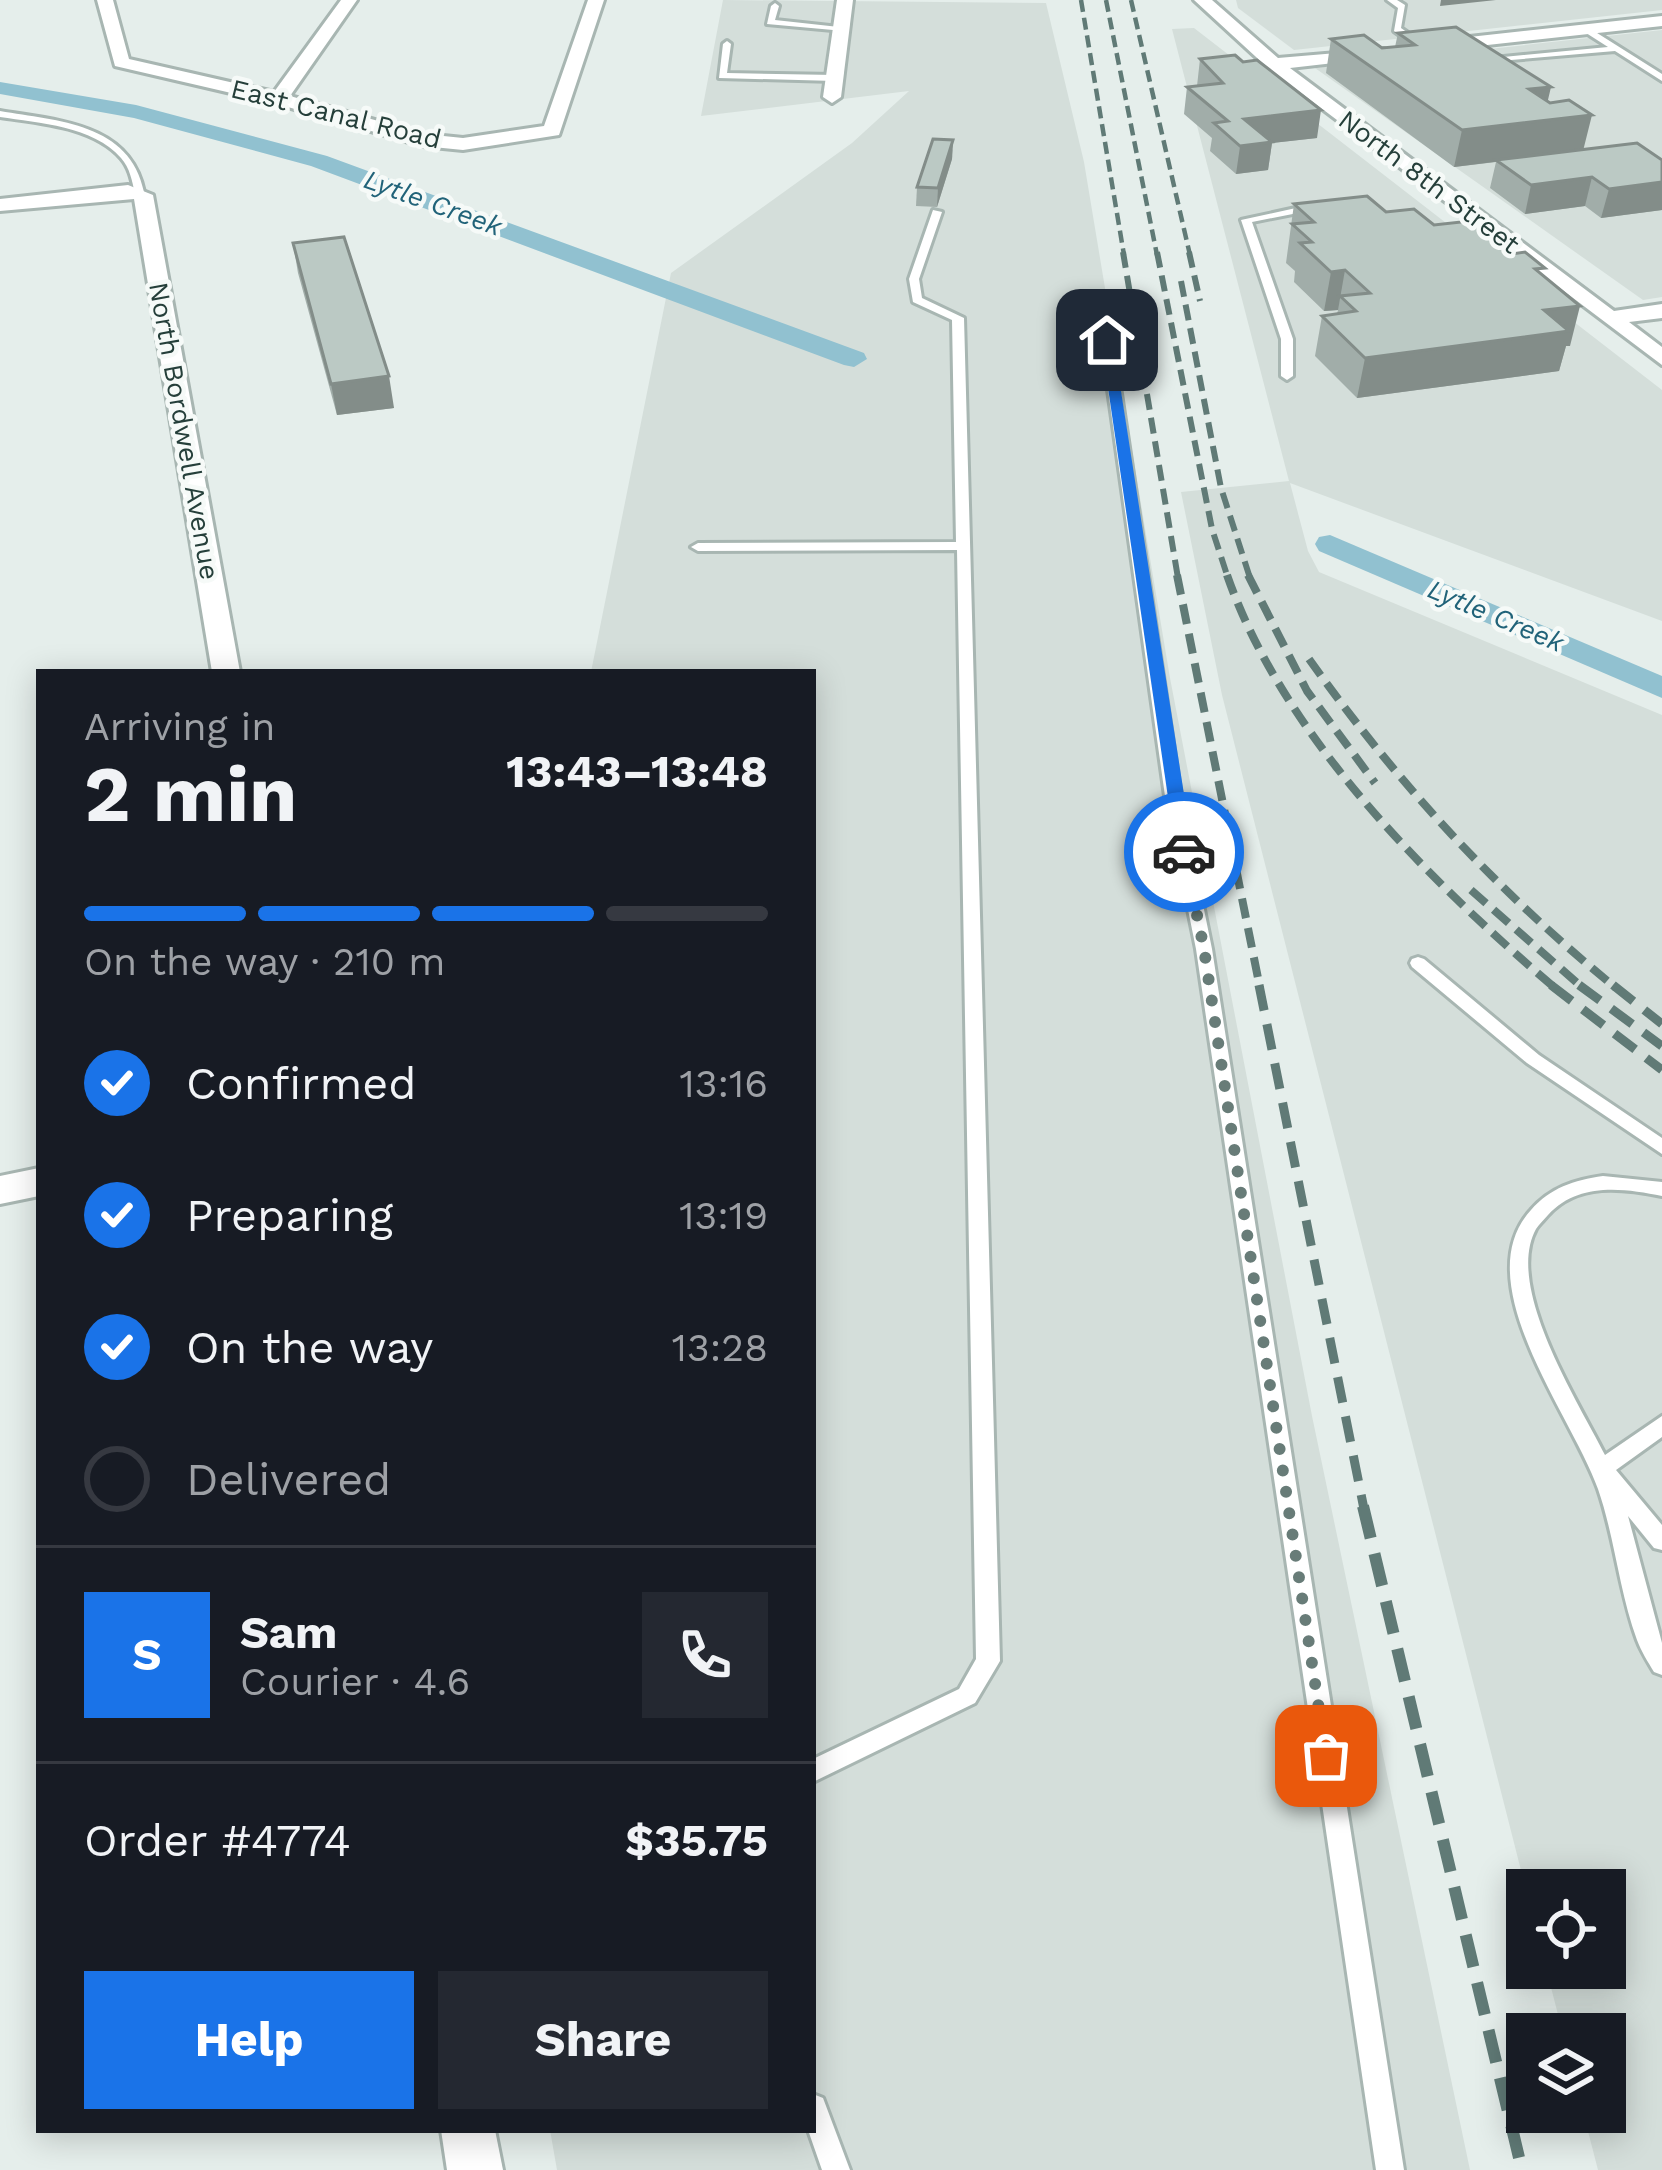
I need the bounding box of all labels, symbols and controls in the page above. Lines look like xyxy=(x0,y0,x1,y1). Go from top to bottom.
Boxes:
street label: East Canal Road xyxy=(228,72,444,156)
street label: North 8th Street xyxy=(1332,104,1526,260)
water label: Lytle Creek xyxy=(359,163,508,243)
street label: North Bordwell Avenue xyxy=(142,280,226,582)
pin xyxy=(1056,289,1158,391)
icon: home xyxy=(1074,307,1140,373)
water label: Lytle Creek xyxy=(1423,573,1570,660)
text: Arriving in xyxy=(84,704,275,749)
text: 13:43–13:48 xyxy=(506,745,768,798)
text: 2 min xyxy=(84,748,297,840)
courier xyxy=(1124,792,1244,912)
icon: car xyxy=(1151,819,1217,885)
text: On the way · 210 m xyxy=(84,939,445,984)
icon: check xyxy=(84,1050,150,1116)
text: Confirmed xyxy=(186,1057,417,1110)
text: 13:16 xyxy=(680,1061,768,1106)
icon: check xyxy=(84,1182,150,1248)
text: Preparing xyxy=(186,1189,393,1242)
text: 13:19 xyxy=(679,1193,768,1238)
icon: check xyxy=(84,1314,150,1380)
text: On the way xyxy=(186,1321,433,1374)
text: 13:28 xyxy=(672,1325,768,1370)
text: Delivered xyxy=(186,1453,391,1506)
button: phone xyxy=(642,1592,768,1718)
text: Sam xyxy=(240,1606,337,1659)
text: S xyxy=(132,1628,162,1681)
text: Courier · 4.6 xyxy=(240,1659,470,1704)
pin xyxy=(1275,1705,1377,1807)
icon: bag xyxy=(1293,1723,1359,1789)
text: Order #4774 xyxy=(84,1814,351,1867)
text: $35.75 xyxy=(625,1814,768,1867)
map controls xyxy=(1506,1869,1626,2133)
button: locate xyxy=(1506,1869,1626,1989)
button: Help xyxy=(84,1971,414,2109)
button: Share xyxy=(438,1971,768,2109)
button: layers xyxy=(1506,2013,1626,2133)

